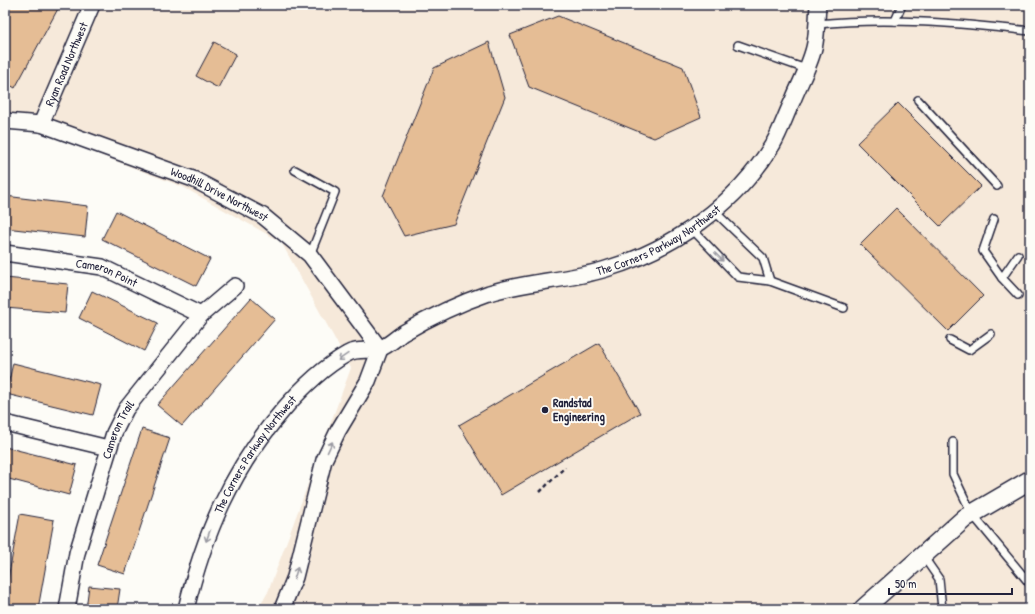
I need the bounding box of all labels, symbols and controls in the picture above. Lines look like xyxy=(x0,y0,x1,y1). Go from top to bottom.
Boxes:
street label: Ryan Road Northwest xyxy=(41,19,92,109)
street label: Woodhill Drive Northwest xyxy=(168,163,273,226)
street label: The Corners Parkway Northwest xyxy=(594,200,724,279)
one-way arrow xyxy=(714,252,724,262)
street label: Cameron Point xyxy=(75,254,141,291)
one-way arrow xyxy=(337,353,348,361)
street label: The Corners Parkway Northwest xyxy=(210,391,301,516)
place label: Randstad Engineering xyxy=(553,394,605,426)
street label: Cameron Trail xyxy=(97,396,138,461)
marker: Randstad Engineering xyxy=(540,405,550,415)
one-way arrow xyxy=(327,442,334,454)
one-way arrow xyxy=(203,530,211,542)
one-way arrow xyxy=(293,566,300,579)
scale bar xyxy=(889,570,1012,596)
text: 50 m xyxy=(895,575,916,592)

